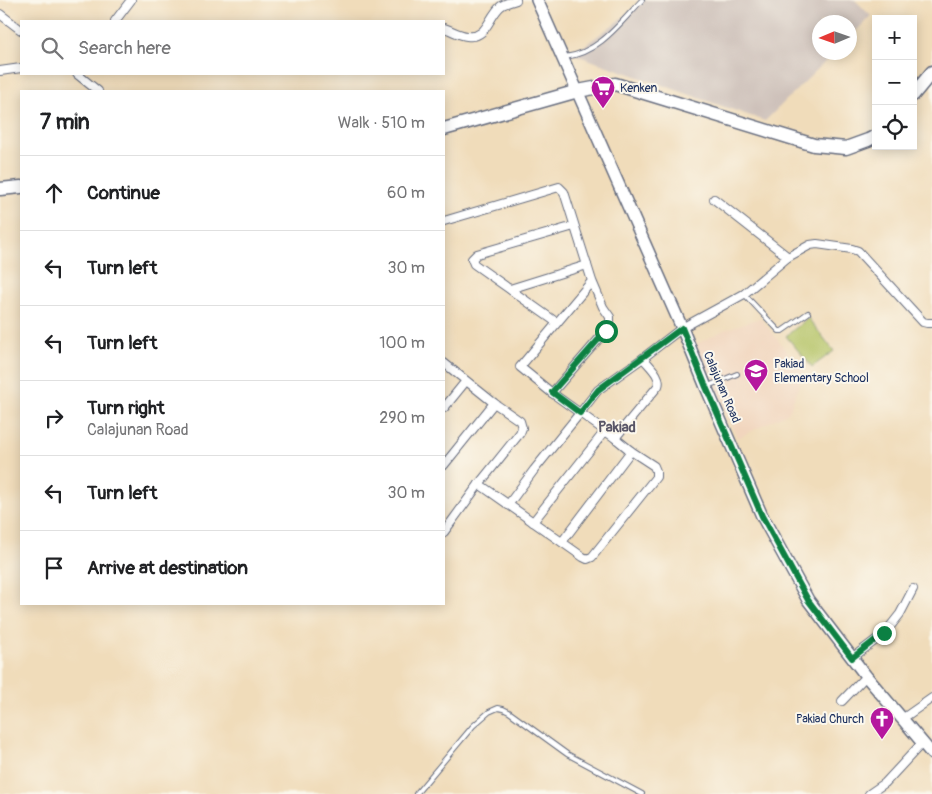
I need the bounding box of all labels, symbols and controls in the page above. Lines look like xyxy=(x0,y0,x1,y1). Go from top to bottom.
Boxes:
north arrow xyxy=(812,15,857,60)
map controls xyxy=(872,15,917,150)
button: + xyxy=(872,15,917,60)
search box xyxy=(20,20,445,75)
icon: search xyxy=(38,34,66,62)
text: Search here xyxy=(78,36,171,60)
button: − xyxy=(872,60,917,105)
supermarket icon: Kenken xyxy=(590,75,616,109)
place label: Kenken xyxy=(620,81,657,96)
button: locate xyxy=(872,105,917,150)
text: 7 min xyxy=(40,109,90,136)
text: Walk · 510 m xyxy=(338,113,425,133)
icon: ahead xyxy=(40,179,68,207)
text: Continue xyxy=(87,181,160,205)
text: 60 m xyxy=(387,183,425,203)
icon: left xyxy=(40,254,68,282)
text: Turn left xyxy=(87,256,157,280)
text: 30 m xyxy=(387,258,425,278)
route start xyxy=(595,320,618,343)
icon: left xyxy=(40,329,68,357)
text: Turn left xyxy=(87,331,157,355)
text: 100 m xyxy=(379,333,425,353)
street label: Calajunan Road xyxy=(700,349,743,425)
place label: Pakiad Elementary School xyxy=(774,357,869,386)
school or university icon: Pakiad Elementary School xyxy=(743,358,769,392)
text: Turn right xyxy=(87,396,165,420)
icon: right xyxy=(40,404,68,432)
text: 290 m xyxy=(379,408,425,428)
district label: Pakiad xyxy=(598,418,636,437)
text: Calajunan Road xyxy=(87,420,189,440)
icon: left xyxy=(40,479,68,507)
text: Turn left xyxy=(87,481,157,505)
text: 30 m xyxy=(387,483,425,503)
icon: arrive xyxy=(40,554,68,582)
text: Arrive at destination xyxy=(87,556,248,580)
route end xyxy=(873,622,896,645)
church icon: Pakiad Church xyxy=(869,706,895,740)
place label: Pakiad Church xyxy=(796,712,864,727)

